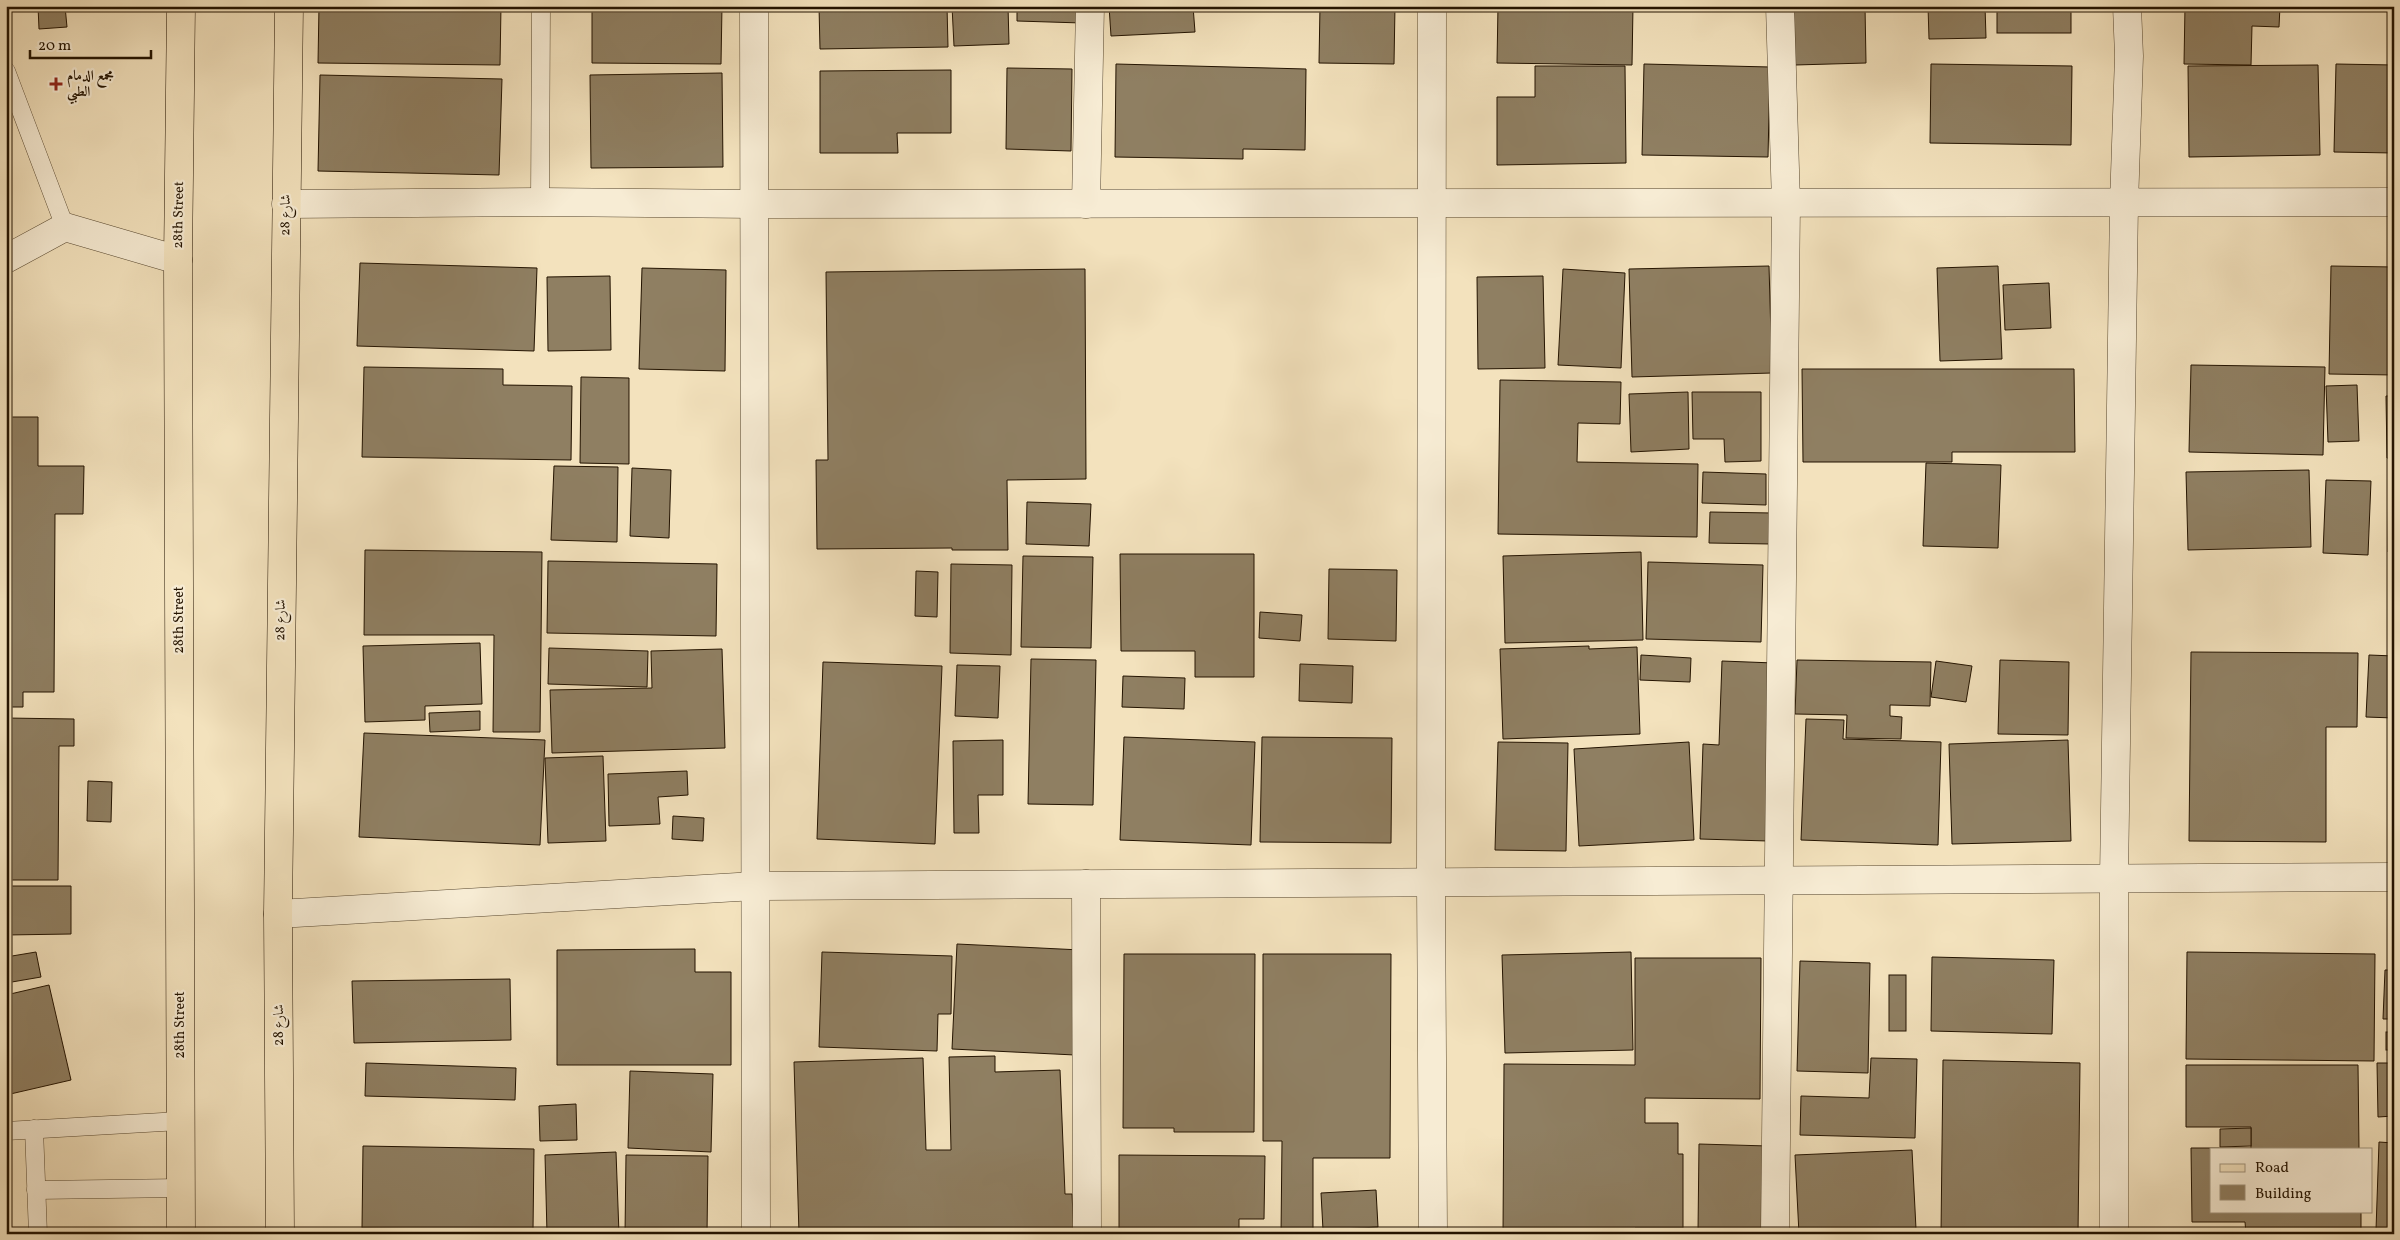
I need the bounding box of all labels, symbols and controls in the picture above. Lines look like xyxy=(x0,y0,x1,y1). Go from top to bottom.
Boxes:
scale bar xyxy=(30,28,151,60)
text: 20 m xyxy=(38,36,71,57)
place label: مجمع الدمام الطبي xyxy=(67,67,114,105)
marker: مجمع الدمام الطبي xyxy=(49,77,63,91)
street label: 28th Street xyxy=(169,181,189,249)
street label: شارع 28 xyxy=(276,194,297,236)
street label: 28th Street xyxy=(170,586,189,654)
street label: شارع 28 xyxy=(271,599,292,641)
street label: 28th Street xyxy=(171,991,190,1059)
street label: شارع 28 xyxy=(270,1004,290,1046)
legend xyxy=(2210,1148,2372,1212)
text: Road xyxy=(2255,1158,2289,1179)
text: Building xyxy=(2255,1184,2312,1205)

